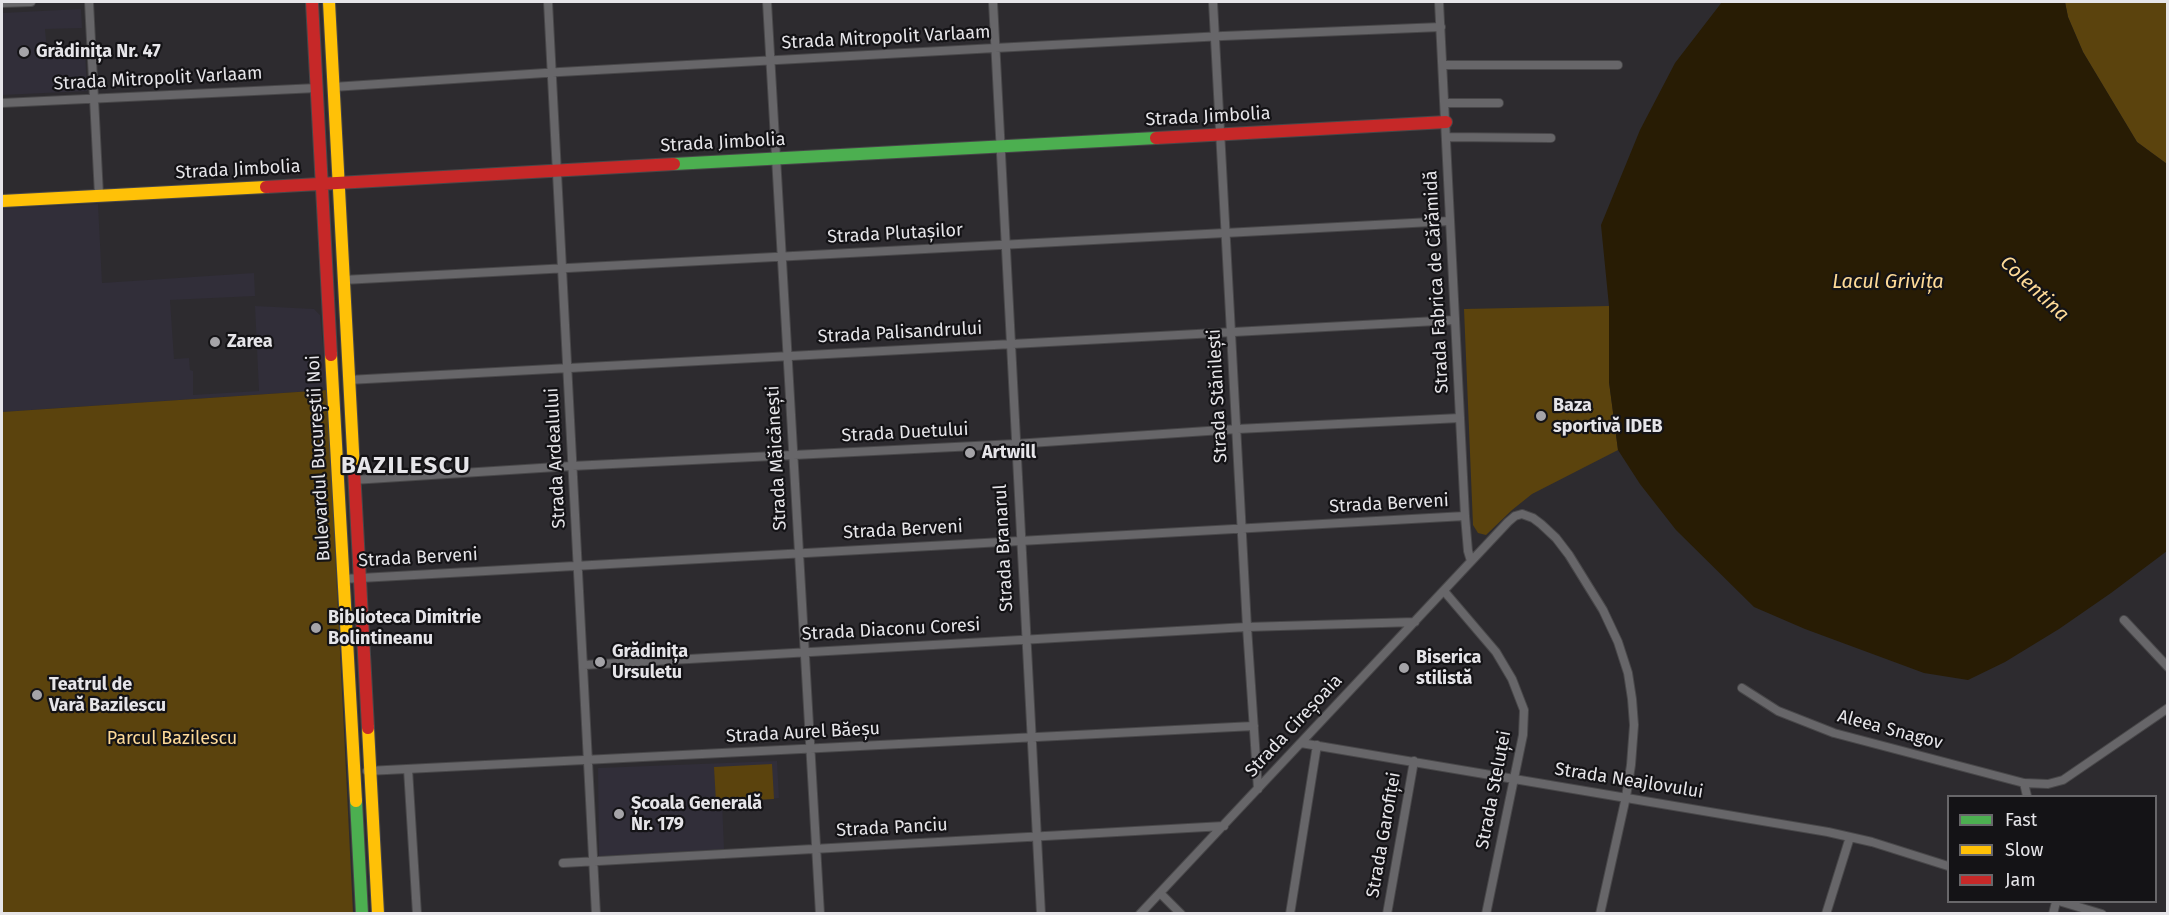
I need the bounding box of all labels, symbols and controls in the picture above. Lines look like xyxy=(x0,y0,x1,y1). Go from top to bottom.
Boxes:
street label: Strada Mitropolit Varlaam xyxy=(781,22,991,54)
place label: Grădinița Nr. 47 xyxy=(36,41,161,63)
marker: Grădinița Nr. 47 xyxy=(17,45,31,59)
street label: Strada Mitropolit Varlaam xyxy=(53,63,263,95)
street label: Strada Jimbolia xyxy=(1145,103,1271,131)
street label: Strada Jimbolia xyxy=(660,129,786,157)
street label: Strada Jimbolia xyxy=(175,156,301,184)
street label: Strada Fabrica de Cărămidă xyxy=(1420,170,1454,394)
street label: Strada Plutașilor xyxy=(827,220,963,248)
water label: Colentina xyxy=(1995,251,2073,327)
water label: Lacul Grivița xyxy=(1832,270,1944,294)
street label: Strada Palisandrului xyxy=(817,318,983,348)
street label: Strada Stănilești xyxy=(1204,328,1232,464)
place label: Zarea xyxy=(227,331,273,353)
marker: Zarea xyxy=(208,335,222,349)
street label: Bulevardul Bucureștii Noi xyxy=(303,354,335,562)
street label: Strada Măicănești xyxy=(762,385,792,531)
street label: Strada Ardealului xyxy=(542,387,570,529)
place label: Baza sportivă IDEB xyxy=(1553,395,1663,438)
marker: Baza sportivă IDEB xyxy=(1534,409,1548,423)
street label: Strada Duetului xyxy=(841,419,969,447)
place label: Artwill xyxy=(982,442,1036,464)
marker: Artwill xyxy=(963,446,977,460)
district label: BAZILESCU xyxy=(341,452,471,480)
street label: Strada Branarul xyxy=(990,484,1018,612)
street label: Strada Berveni xyxy=(1329,490,1449,518)
street label: Strada Berveni xyxy=(843,516,963,544)
street label: Strada Berveni xyxy=(358,544,478,572)
place label: Biblioteca Dimitrie Bolintineanu xyxy=(328,607,481,650)
street label: Strada Diaconu Coresi xyxy=(801,615,981,645)
marker: Biblioteca Dimitrie Bolintineanu xyxy=(309,621,323,635)
place label: Grădinița Ursuletu xyxy=(612,641,688,684)
place label: Biserica stilistă xyxy=(1416,647,1481,690)
marker: Grădinița Ursuletu xyxy=(593,655,607,669)
marker: Biserica stilistă xyxy=(1397,661,1411,675)
street label: Strada Cireșoaia xyxy=(1241,670,1347,782)
place label: Teatrul de Vară Bazilescu xyxy=(49,674,166,716)
marker: Teatrul de Vară Bazilescu xyxy=(30,688,44,702)
street label: Aleea Snagov xyxy=(1835,706,1945,754)
street label: Strada Aurel Băeșu xyxy=(725,718,881,748)
park label: Parcul Bazilescu xyxy=(107,728,237,750)
street label: Strada Steluței xyxy=(1472,729,1516,851)
street label: Strada Neajlovului xyxy=(1553,759,1705,803)
street label: Strada Garofiței xyxy=(1362,770,1406,900)
place label: Școala Generală Nr. 179 xyxy=(631,793,762,836)
legend xyxy=(1947,795,2157,903)
marker: Școala Generală Nr. 179 xyxy=(612,807,626,821)
text: Fast xyxy=(2005,809,2037,831)
street label: Strada Panciu xyxy=(836,814,948,842)
text: Slow xyxy=(2005,839,2043,861)
text: Jam xyxy=(2005,869,2036,891)

